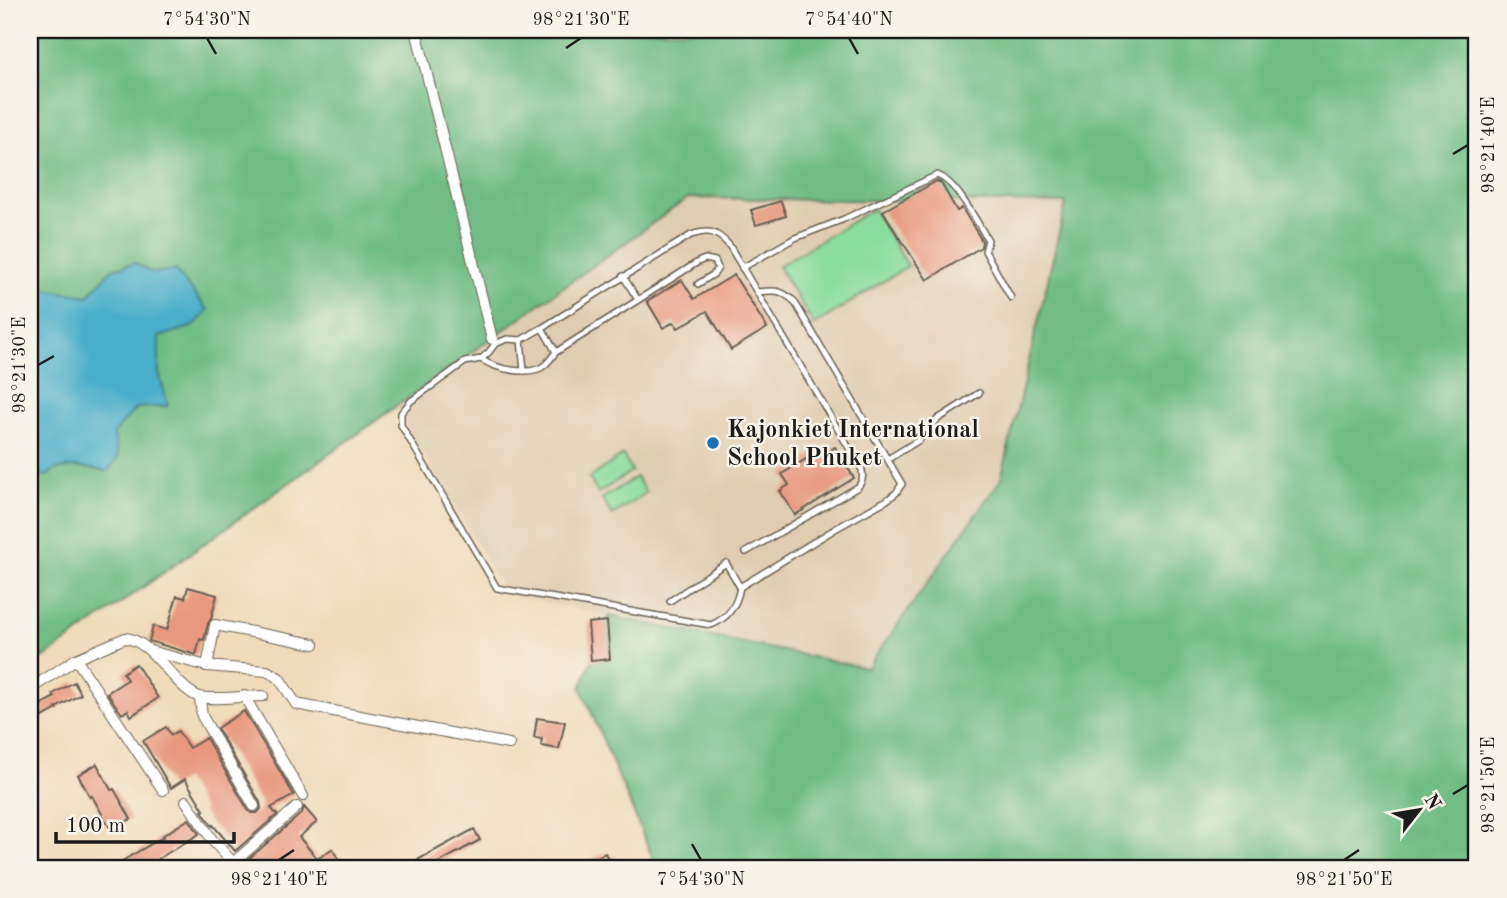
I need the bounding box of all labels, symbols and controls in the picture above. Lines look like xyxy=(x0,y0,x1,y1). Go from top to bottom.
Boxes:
text: 7°54'30"N xyxy=(163,11,251,29)
text: 98°21'30"E xyxy=(533,11,629,29)
text: 7°54'40"N xyxy=(805,11,893,29)
text: 98°21'40"E xyxy=(1480,97,1498,193)
text: 98°21'30"E xyxy=(11,317,29,413)
place label: Kajonkiet International School Phuket xyxy=(727,419,979,471)
marker: Kajonkiet International School Phuket xyxy=(705,435,721,451)
text: 98°21'50"E xyxy=(1480,737,1498,833)
north arrow xyxy=(1384,776,1454,846)
text: N xyxy=(1420,791,1444,814)
scale bar xyxy=(56,800,234,844)
text: 100 m xyxy=(66,816,125,837)
text: 98°21'40"E xyxy=(231,871,327,889)
text: 7°54'30"N xyxy=(657,871,745,889)
text: 98°21'50"E xyxy=(1296,871,1392,889)

